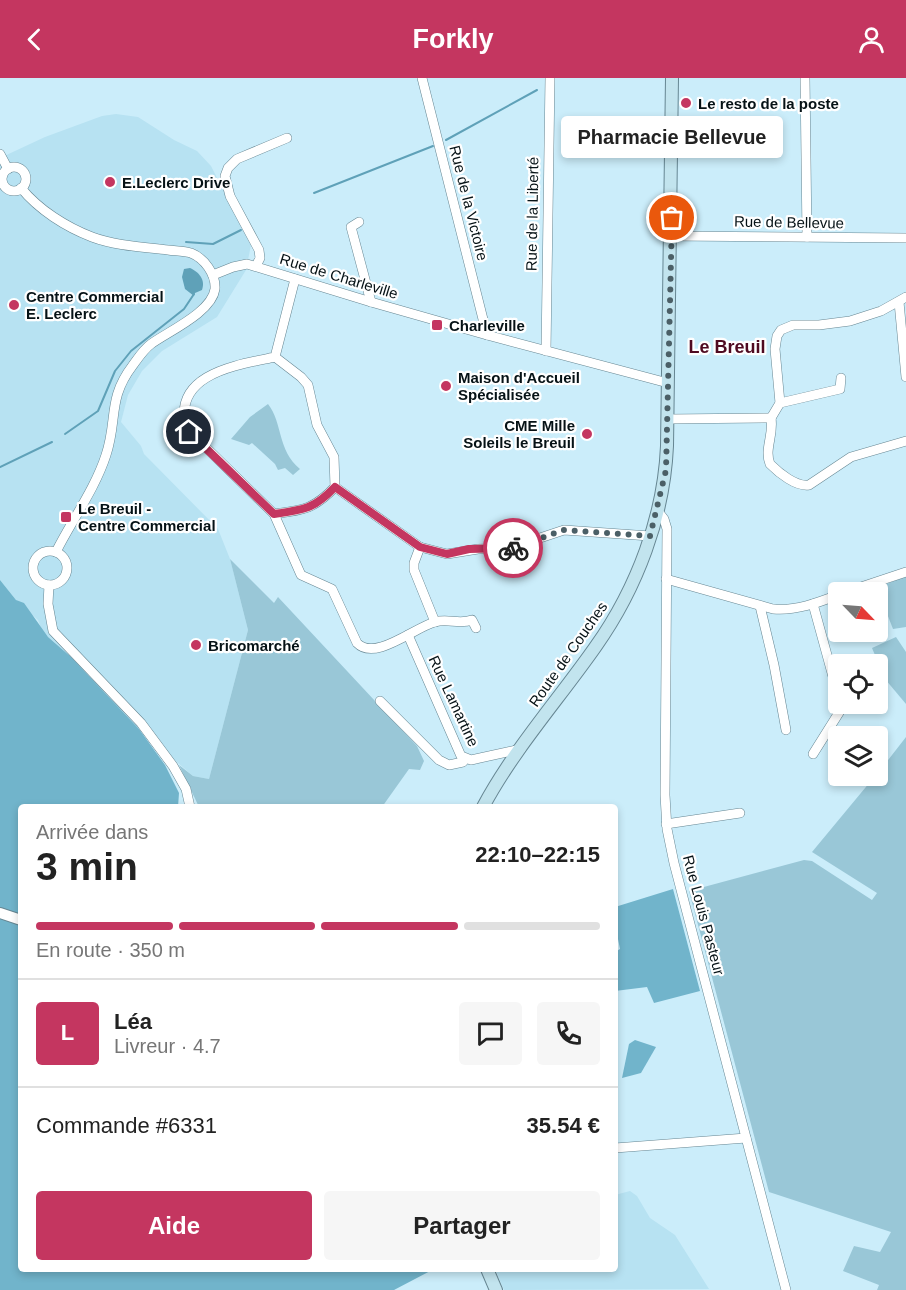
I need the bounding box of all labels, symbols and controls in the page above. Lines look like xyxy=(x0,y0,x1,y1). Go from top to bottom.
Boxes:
icon: back xyxy=(18,23,51,56)
icon: person xyxy=(855,23,888,56)
text: Forkly xyxy=(412,24,494,54)
place label: Le resto de la poste xyxy=(698,95,839,112)
marker: Le resto de la poste xyxy=(679,96,693,110)
callout: Pharmacie Bellevue xyxy=(561,116,783,158)
text: Pharmacie Bellevue xyxy=(578,126,767,148)
street label: Rue de la Victoire xyxy=(446,144,492,262)
street label: Rue de la Liberté xyxy=(523,157,541,271)
place label: E.Leclerc Drive xyxy=(122,174,230,191)
marker: E.Leclerc Drive xyxy=(103,175,117,189)
pin xyxy=(646,192,697,243)
icon: bag xyxy=(655,201,688,234)
street label: Rue de Bellevue xyxy=(734,213,844,231)
street label: Rue de Charleville xyxy=(278,250,400,302)
place label: Centre Commercial E. Leclerc xyxy=(26,288,164,322)
marker: Centre Commercial E. Leclerc xyxy=(7,298,21,312)
place label: Charleville xyxy=(449,317,525,334)
marker: Charleville xyxy=(430,318,444,332)
district label: Le Breuil xyxy=(688,337,766,357)
place label: Maison d'Accueil Spécialisée xyxy=(458,369,580,403)
marker: Maison d'Accueil Spécialisée xyxy=(439,379,453,393)
pin xyxy=(163,406,214,457)
icon: home xyxy=(172,415,205,448)
place label: CME Mille Soleils le Breuil xyxy=(463,417,575,451)
marker: CME Mille Soleils le Breuil xyxy=(580,427,594,441)
place label: Le Breuil - Centre Commercial xyxy=(78,500,216,534)
marker: Le Breuil - Centre Commercial xyxy=(59,510,73,524)
courier xyxy=(483,518,543,578)
icon: bike xyxy=(497,532,530,565)
north arrow xyxy=(828,582,888,642)
map controls xyxy=(828,582,888,786)
street label: Route de Couches xyxy=(525,598,611,710)
place label: Bricomarché xyxy=(208,637,300,654)
marker: Bricomarché xyxy=(189,638,203,652)
street label: Rue Lamartine xyxy=(426,653,482,749)
button: locate xyxy=(828,654,888,714)
button: layers xyxy=(828,726,888,786)
text: Arrivée dans xyxy=(36,821,148,843)
text: 22:10–22:15 xyxy=(475,842,600,867)
text: 3 min xyxy=(36,845,138,888)
street label: Rue Louis Pasteur xyxy=(680,853,728,977)
text: En route · 350 m xyxy=(36,939,185,961)
button: chat xyxy=(459,1002,522,1065)
button: phone xyxy=(537,1002,600,1065)
text: Léa xyxy=(114,1009,152,1034)
text: L xyxy=(61,1020,74,1045)
text: Livreur · 4.7 xyxy=(114,1035,221,1057)
text: Commande #6331 xyxy=(36,1113,217,1138)
text: 35.54 € xyxy=(527,1113,600,1138)
button: Aide xyxy=(36,1191,312,1260)
button: Partager xyxy=(324,1191,600,1260)

